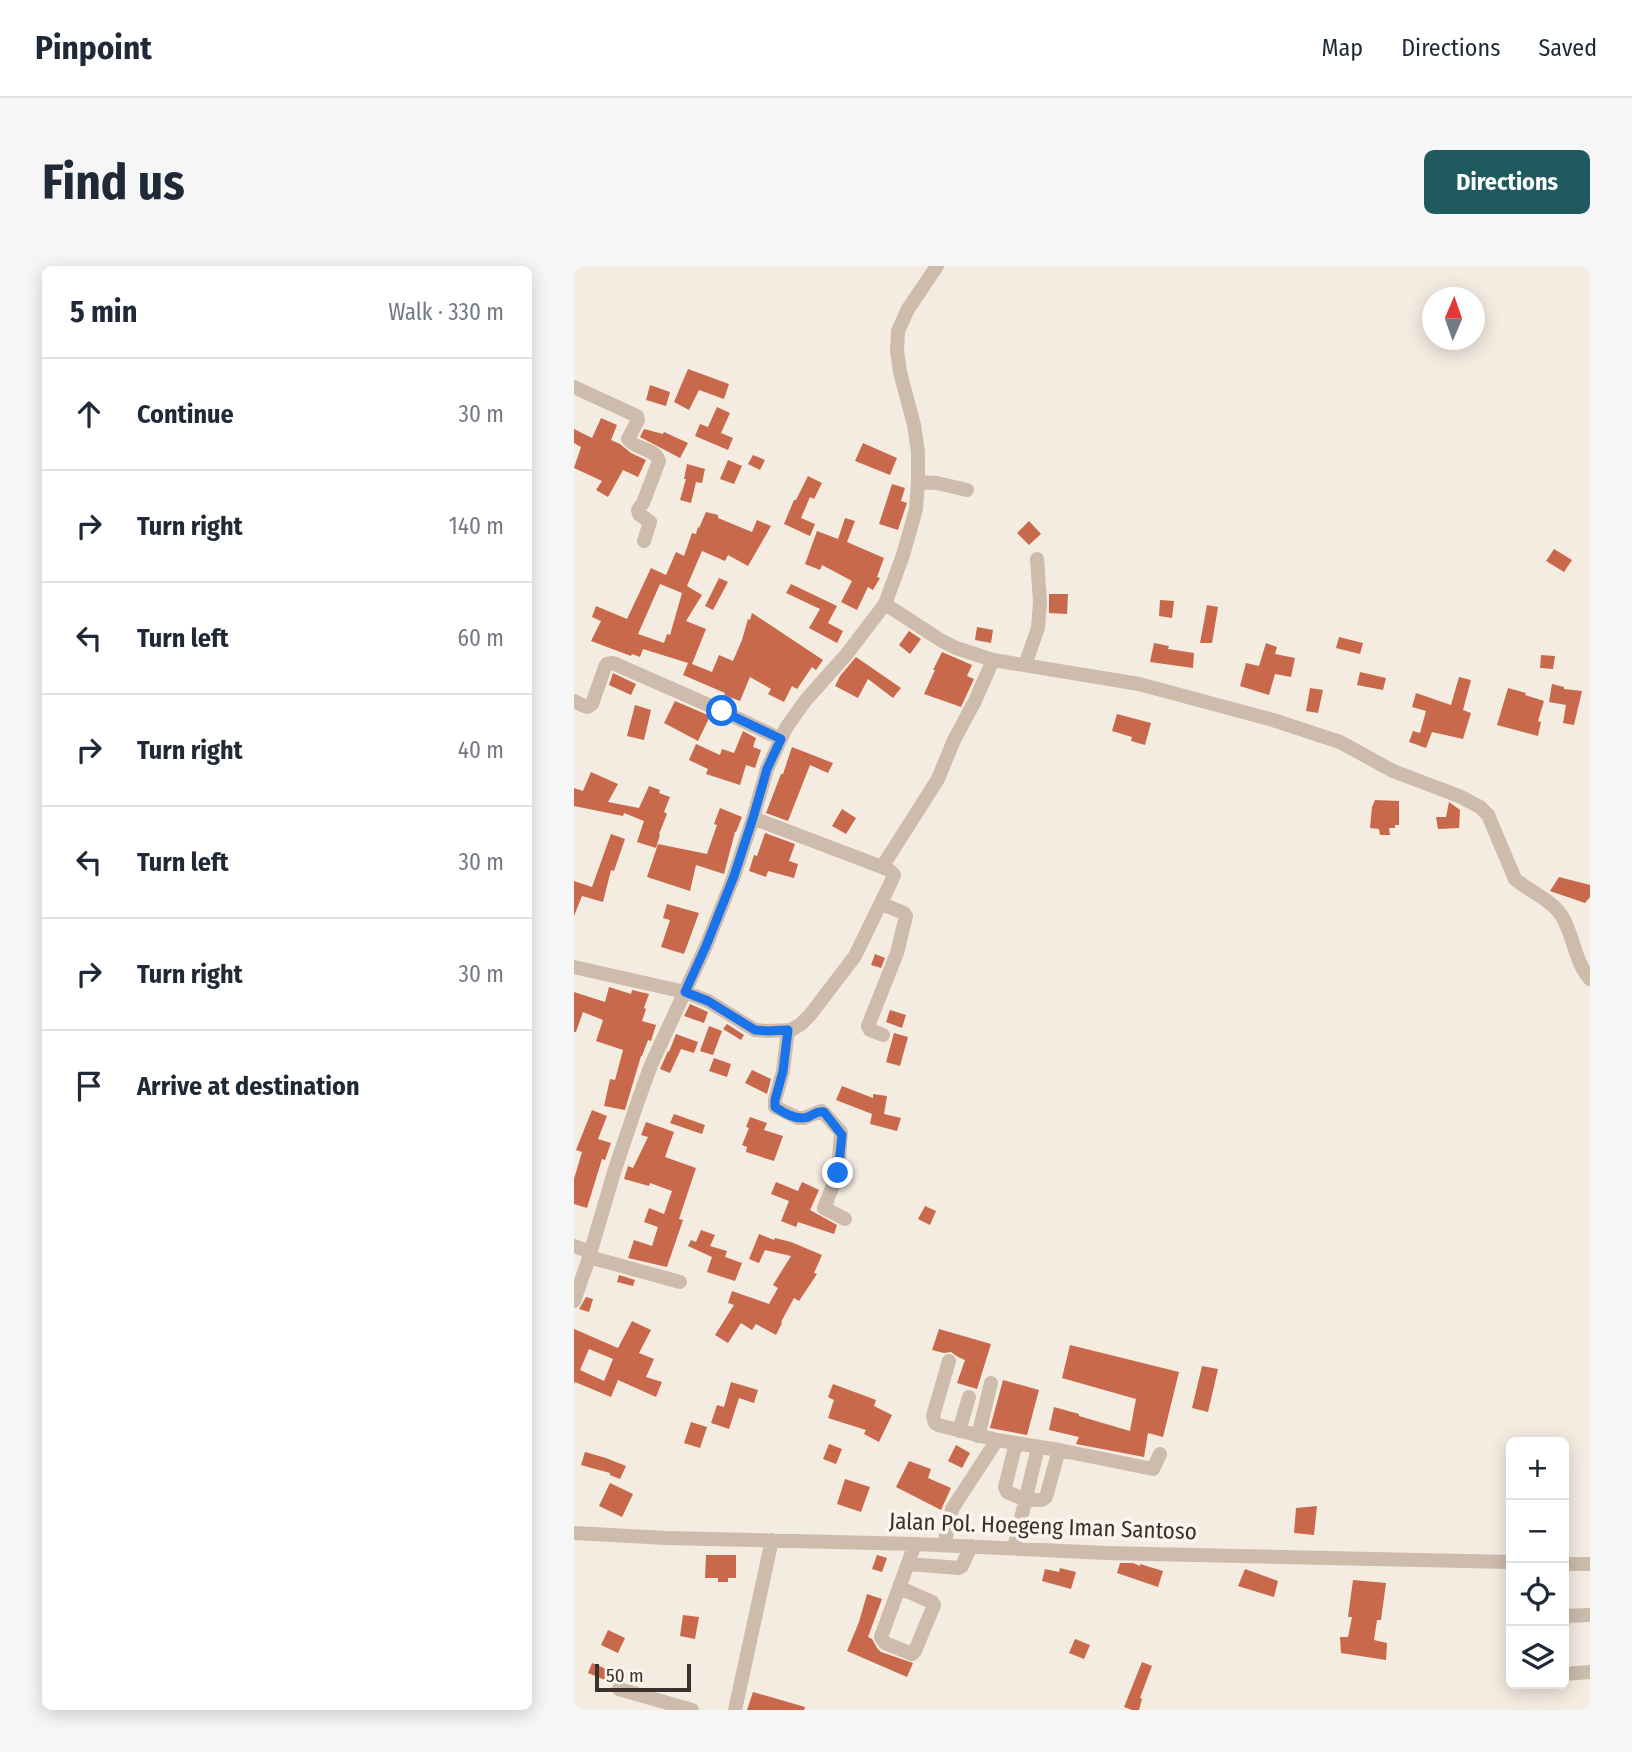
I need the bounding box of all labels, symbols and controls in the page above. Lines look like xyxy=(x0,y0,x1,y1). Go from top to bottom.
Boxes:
text: Pinpoint xyxy=(35,28,152,68)
text: Map xyxy=(1322,34,1363,62)
text: Directions xyxy=(1401,34,1500,62)
text: Saved xyxy=(1538,34,1597,62)
button: Directions xyxy=(1424,150,1590,214)
text: Find us xyxy=(42,153,185,212)
north arrow xyxy=(1422,287,1485,350)
text: 5 min xyxy=(70,294,137,330)
text: Walk · 330 m xyxy=(388,298,504,326)
icon: ahead xyxy=(70,395,108,433)
text: Continue xyxy=(137,399,234,430)
text: 30 m xyxy=(459,400,504,428)
icon: right xyxy=(70,507,108,545)
text: Turn right xyxy=(137,511,243,542)
text: 140 m xyxy=(449,512,504,540)
icon: left xyxy=(70,619,108,657)
text: Turn left xyxy=(137,623,229,654)
text: 60 m xyxy=(458,624,504,652)
route start xyxy=(706,695,737,726)
icon: right xyxy=(70,731,108,769)
text: Turn right xyxy=(137,735,243,766)
text: 40 m xyxy=(458,736,504,764)
icon: left xyxy=(70,843,108,881)
text: Turn left xyxy=(137,847,229,878)
text: 30 m xyxy=(459,848,504,876)
icon: right xyxy=(70,955,108,993)
text: Turn right xyxy=(137,959,243,990)
text: 30 m xyxy=(459,960,504,988)
icon: arrive xyxy=(70,1067,108,1105)
text: Arrive at destination xyxy=(137,1071,360,1102)
route end xyxy=(822,1157,853,1188)
map controls xyxy=(1506,1437,1569,1689)
button: + xyxy=(1506,1437,1569,1500)
button: − xyxy=(1506,1500,1569,1563)
street label: Jalan Pol. Hoegeng Iman Santoso xyxy=(889,1507,1197,1545)
button: locate xyxy=(1506,1563,1569,1626)
button: layers xyxy=(1506,1626,1569,1689)
scale bar xyxy=(595,1661,691,1693)
text: 50 m xyxy=(606,1664,644,1687)

